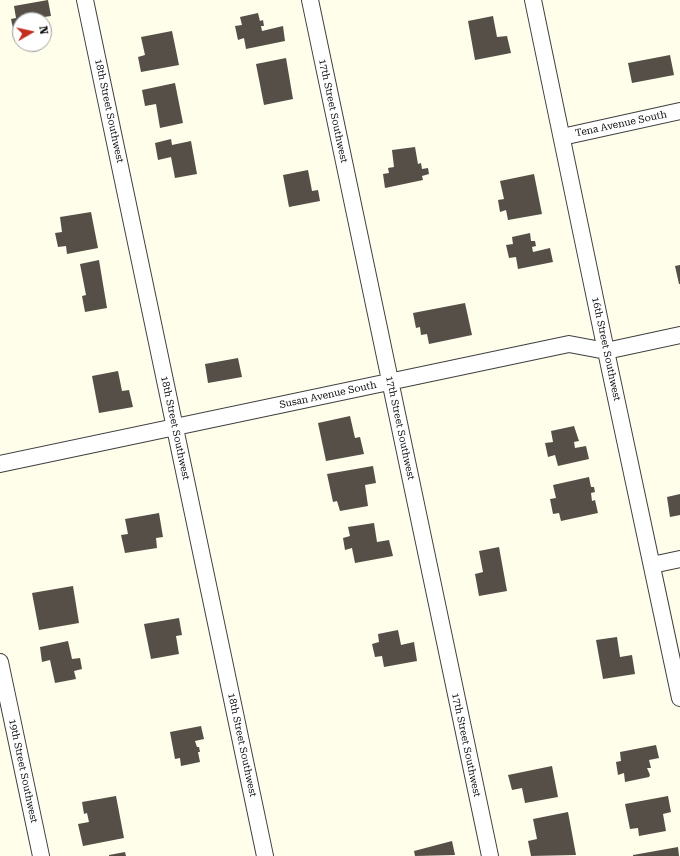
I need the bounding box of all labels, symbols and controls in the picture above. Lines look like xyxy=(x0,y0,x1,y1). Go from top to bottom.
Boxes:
north arrow xyxy=(12,12,52,52)
text: N xyxy=(36,25,50,35)
street label: 18th Street Southwest xyxy=(92,58,126,164)
street label: 17th Street Southwest xyxy=(316,58,350,164)
street label: Tena Avenue South xyxy=(574,108,668,140)
street label: 16th Street Southwest xyxy=(589,296,623,402)
street label: 18th Street Southwest xyxy=(158,375,192,481)
street label: 17th Street Southwest xyxy=(383,375,417,481)
street label: Susan Avenue South xyxy=(278,379,378,411)
street label: 18th Street Southwest xyxy=(225,692,259,798)
street label: 17th Street Southwest xyxy=(449,692,483,798)
street label: 19th Street Southwest xyxy=(6,718,40,824)

